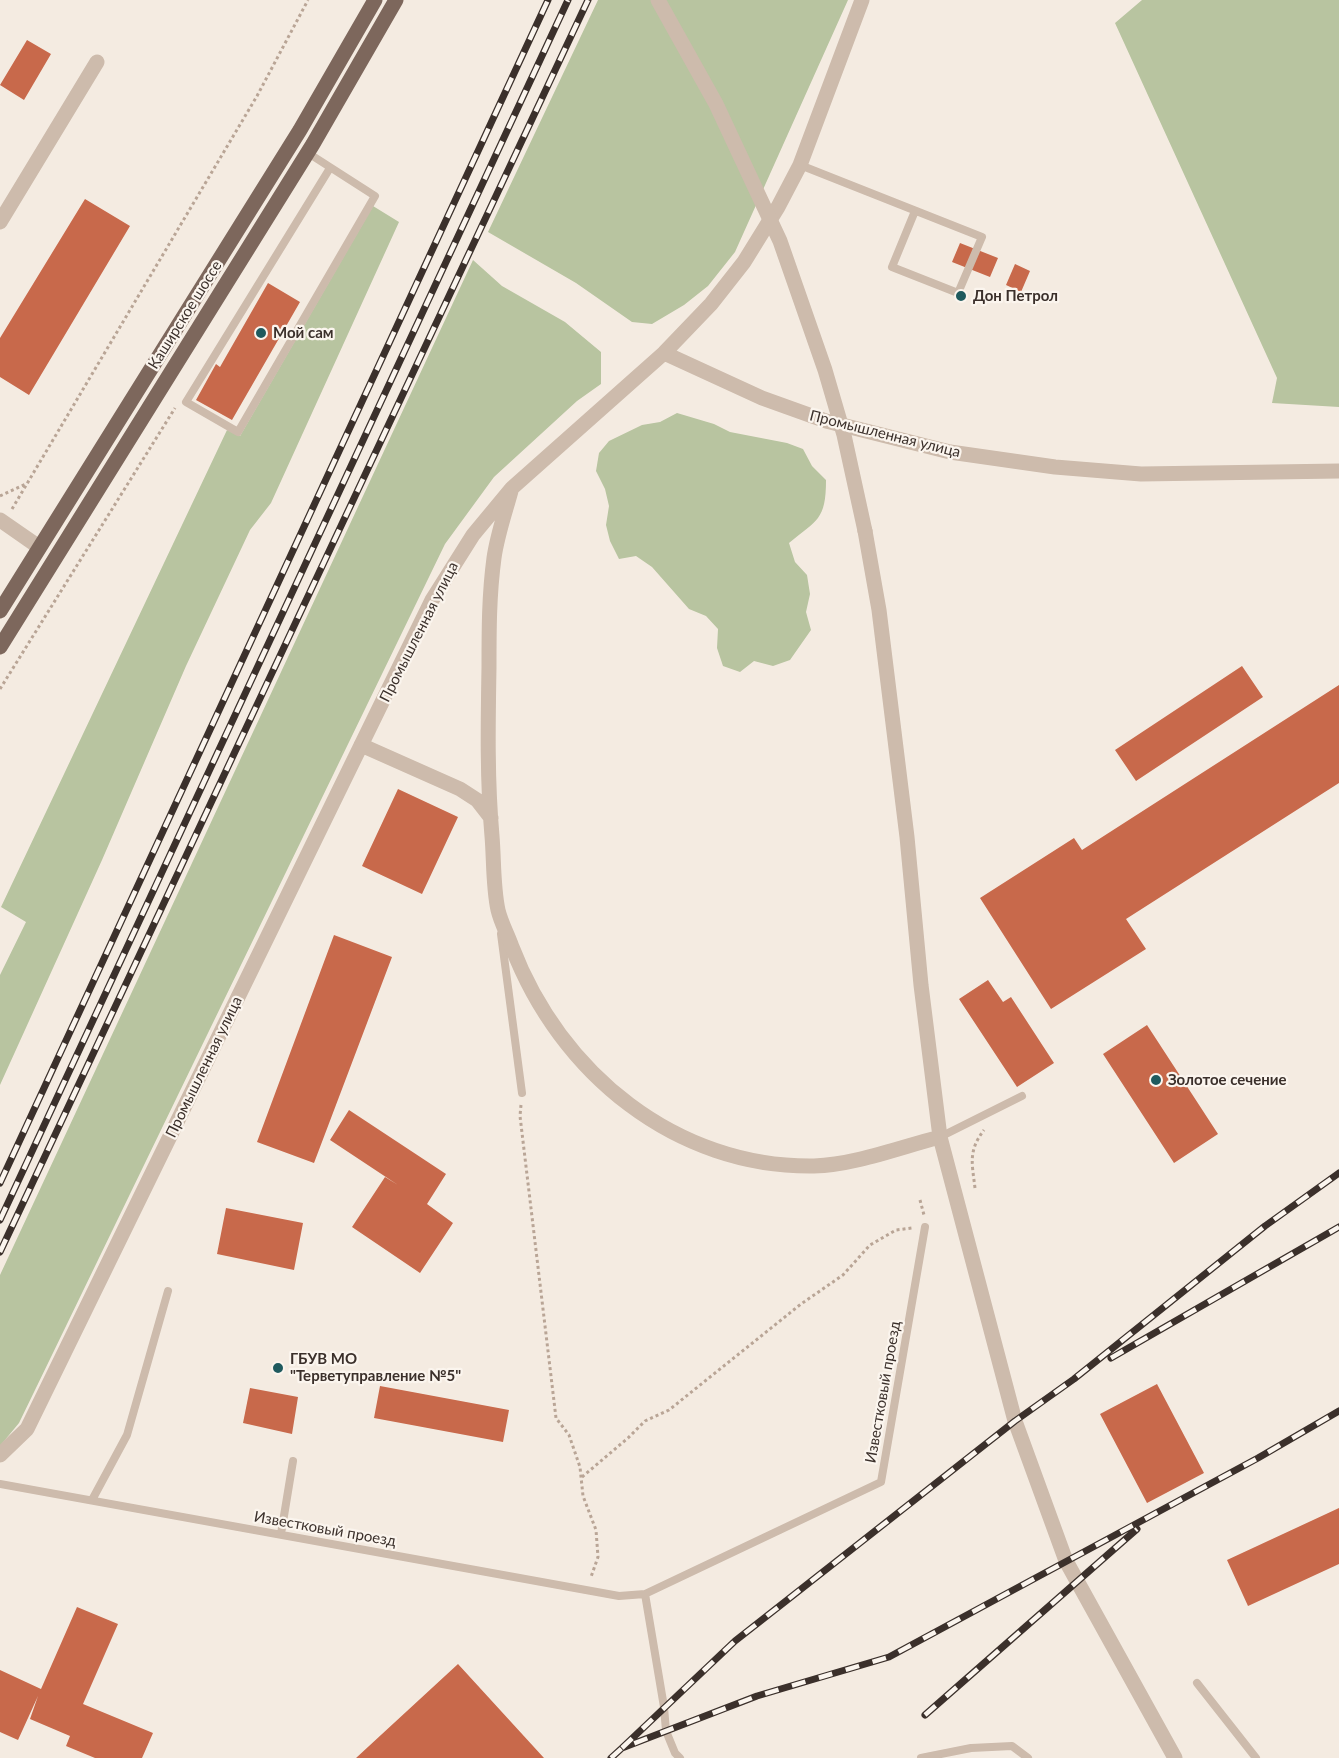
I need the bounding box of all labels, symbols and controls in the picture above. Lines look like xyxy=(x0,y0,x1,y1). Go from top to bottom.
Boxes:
street label: Каширское шоссе xyxy=(144,257,226,373)
place label: Дон Петрол xyxy=(973,287,1058,305)
marker: Дон Петрол xyxy=(954,289,968,303)
place label: Мой сам xyxy=(273,324,334,342)
marker: Мой сам xyxy=(254,326,268,340)
street label: Промышленная улица xyxy=(808,407,962,461)
street label: Промышленная улица xyxy=(376,559,462,705)
street label: Промышленная улица xyxy=(162,993,246,1141)
place label: Золотое сечение xyxy=(1168,1071,1286,1089)
marker: Золотое сечение xyxy=(1149,1073,1163,1087)
street label: Известковый проезд xyxy=(862,1320,904,1464)
place label: ГБУВ МО "Терветуправление №5" xyxy=(290,1350,461,1385)
marker: ГБУВ МО "Терветуправление №5" xyxy=(271,1361,285,1375)
street label: Известковый проезд xyxy=(253,1508,397,1550)

